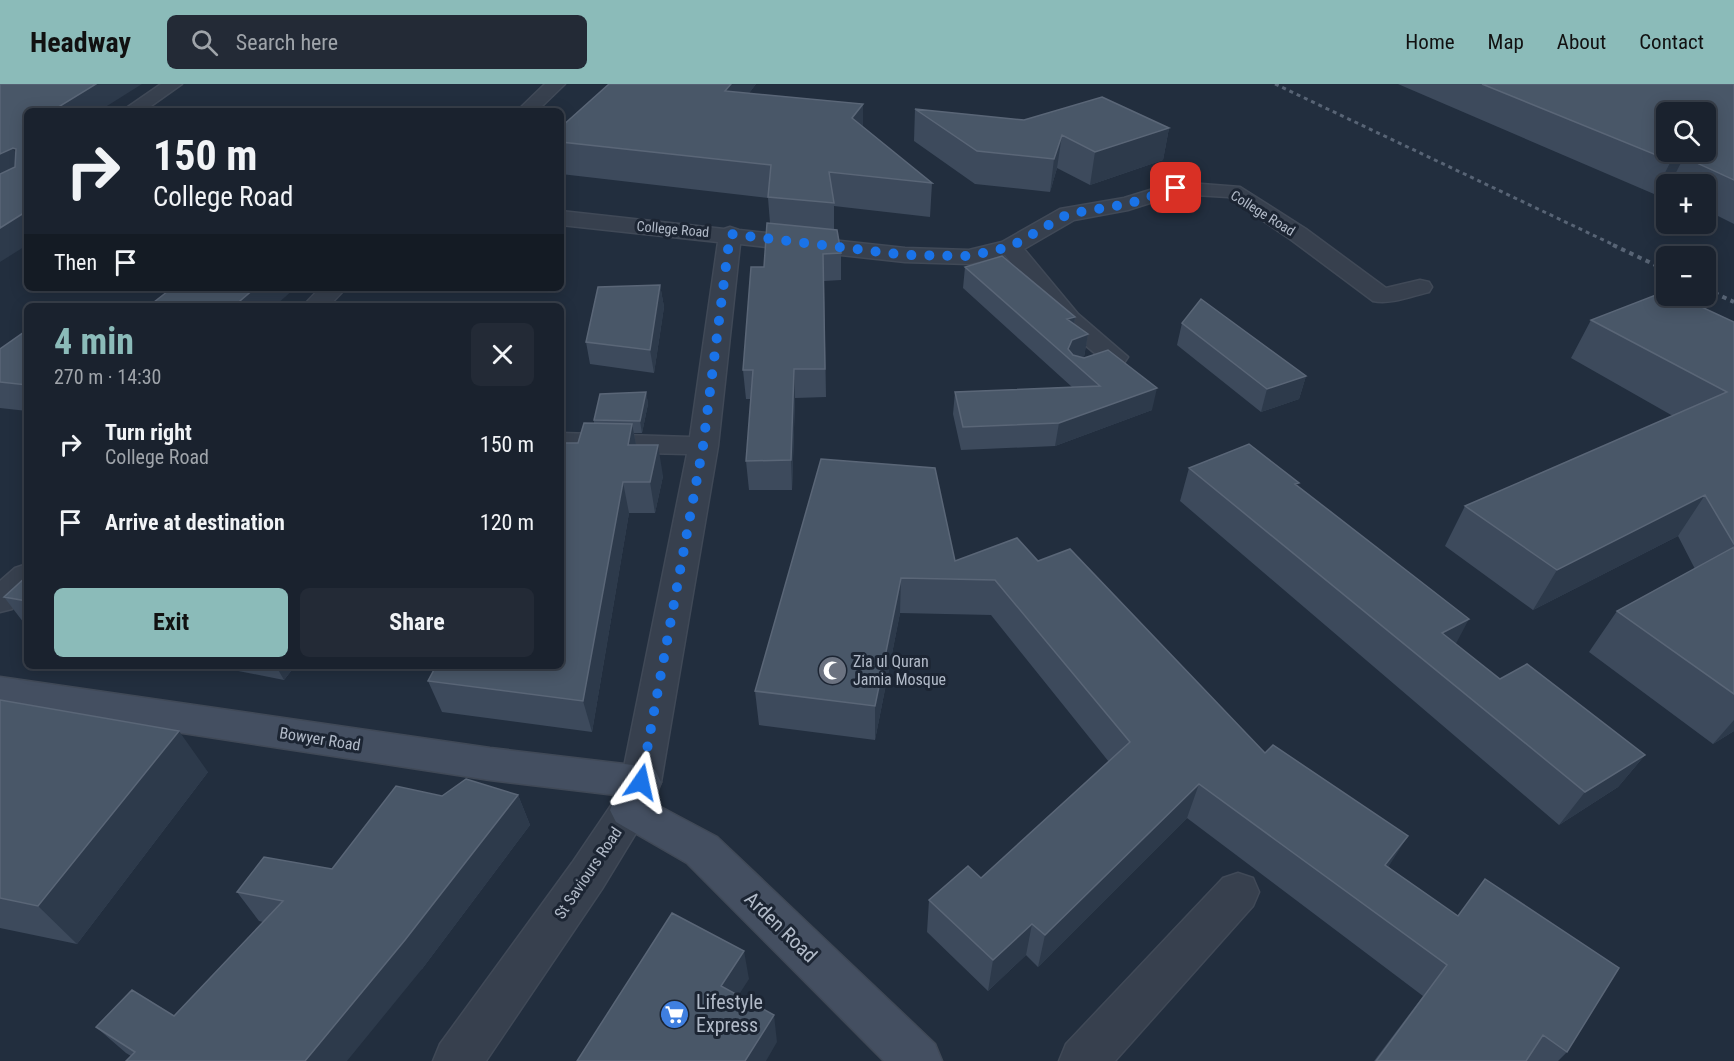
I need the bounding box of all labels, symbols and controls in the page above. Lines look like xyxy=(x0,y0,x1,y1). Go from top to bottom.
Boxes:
search box xyxy=(167,15,587,69)
text: Headway xyxy=(30,26,131,59)
icon: search xyxy=(188,26,221,59)
text: Search here xyxy=(236,30,338,55)
text: Home xyxy=(1405,30,1455,54)
text: Map xyxy=(1488,30,1524,54)
text: About xyxy=(1557,30,1606,54)
text: Contact xyxy=(1639,30,1704,54)
map controls xyxy=(1656,102,1716,306)
button: search xyxy=(1656,102,1716,162)
text: 150 m xyxy=(153,131,258,180)
icon: right xyxy=(54,132,132,210)
pin xyxy=(1150,162,1201,213)
icon: arrive xyxy=(1159,171,1192,204)
button: + xyxy=(1656,174,1716,234)
text: College Road xyxy=(153,181,293,213)
street label: College Road xyxy=(1228,187,1298,239)
street label: College Road xyxy=(636,218,710,240)
icon: arrive xyxy=(109,246,142,279)
button: − xyxy=(1656,246,1716,306)
text: Then xyxy=(54,250,97,275)
text: 4 min xyxy=(54,321,134,363)
button: close xyxy=(471,323,534,386)
text: 270 m · 14:30 xyxy=(54,365,161,389)
text: Turn right xyxy=(105,420,192,445)
icon: right xyxy=(54,428,87,461)
text: 150 m xyxy=(480,432,534,457)
text: College Road xyxy=(105,445,209,469)
icon: arrive xyxy=(54,506,87,539)
text: Arrive at destination xyxy=(105,510,285,535)
text: 120 m xyxy=(480,510,534,535)
button: Exit xyxy=(54,588,288,657)
button: Share xyxy=(300,588,534,657)
place label: Zia ul Quran Jamia Mosque xyxy=(853,652,946,689)
mosque icon: Zia ul Quran Jamia Mosque xyxy=(816,654,848,686)
street label: Bowyer Road xyxy=(278,723,362,755)
position arrow xyxy=(609,750,673,814)
street label: St Saviours Road xyxy=(550,823,626,923)
street label: Arden Road xyxy=(740,887,822,967)
place label: Lifestyle Express xyxy=(696,990,763,1037)
supermarket icon: Lifestyle Express xyxy=(659,998,691,1030)

